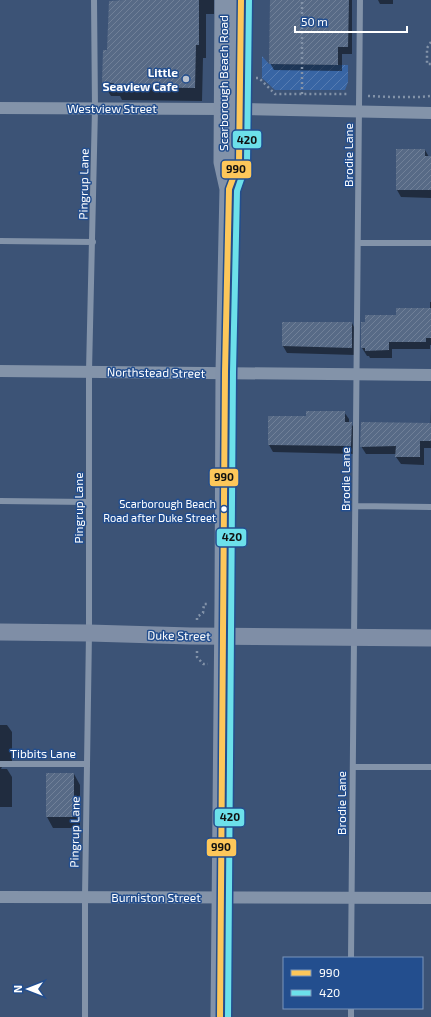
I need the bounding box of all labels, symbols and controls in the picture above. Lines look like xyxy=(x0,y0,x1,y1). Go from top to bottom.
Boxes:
scale bar xyxy=(295,8,407,34)
text: 50 m xyxy=(301,14,328,28)
street label: Scarborough Beach Road xyxy=(216,15,230,151)
place label: Little Seaview Cafe xyxy=(103,65,178,93)
marker: Little Seaview Cafe xyxy=(181,74,191,84)
street label: Westview Street xyxy=(67,101,157,115)
street label: Brodie Lane xyxy=(341,123,355,187)
line badge: 420 xyxy=(232,130,262,149)
text: 420 xyxy=(237,133,257,146)
street label: Pingrup Lane xyxy=(75,148,91,220)
line badge: 990 xyxy=(221,160,252,179)
text: 990 xyxy=(226,162,246,175)
street label: Northstead Street xyxy=(107,364,206,380)
street label: Brodie Lane xyxy=(338,447,352,511)
line badge: 990 xyxy=(209,468,239,487)
text: 990 xyxy=(214,470,234,483)
street label: Pingrup Lane xyxy=(71,472,85,544)
place label: Scarborough Beach Road after Duke Street xyxy=(103,497,216,524)
marker: Scarborough Beach Road after Duke Street xyxy=(219,504,229,514)
line badge: 420 xyxy=(216,528,247,547)
text: 420 xyxy=(222,530,242,543)
street label: Duke Street xyxy=(147,627,211,643)
street label: Tibbits Lane xyxy=(10,746,76,760)
street label: Brodie Lane xyxy=(334,771,348,835)
street label: Pingrup Lane xyxy=(66,796,82,868)
line badge: 420 xyxy=(214,808,245,827)
text: 420 xyxy=(220,810,240,823)
line badge: 990 xyxy=(206,838,237,857)
text: 990 xyxy=(211,840,231,853)
street label: Burniston Street xyxy=(111,890,201,904)
legend xyxy=(283,957,423,1009)
text: 990 xyxy=(319,965,340,979)
north arrow xyxy=(8,969,48,1009)
text: N xyxy=(11,985,24,993)
text: 420 xyxy=(319,985,340,999)

